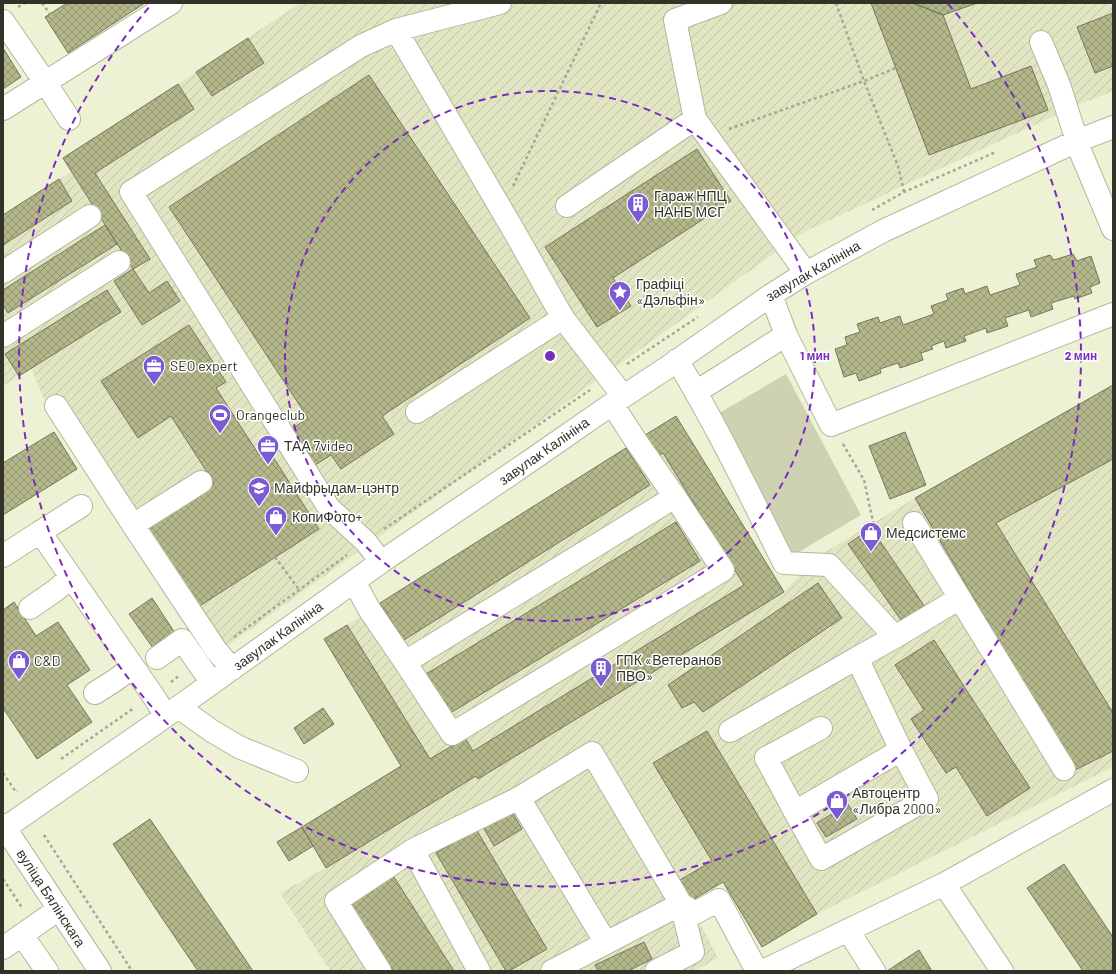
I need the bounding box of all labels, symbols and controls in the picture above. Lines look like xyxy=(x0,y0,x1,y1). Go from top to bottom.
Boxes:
place label: Гараж НПЦ НАНБ МСГ xyxy=(654,187,727,220)
building icon: Гараж НПЦ НАНБ МСГ xyxy=(625,191,651,224)
street label: завулак Калініна xyxy=(762,236,863,305)
place label: Графіці «Дэльфін» xyxy=(636,275,705,308)
place icon: Графіці «Дэльфін» xyxy=(607,279,633,312)
text: 1 мин xyxy=(800,348,830,362)
text: 2 мин xyxy=(1065,348,1097,362)
centre of rings xyxy=(543,349,557,363)
office icon: SEO expert xyxy=(141,353,167,386)
place label: SEO expert xyxy=(170,357,238,374)
sports icon: Orangeclub xyxy=(207,402,233,435)
place label: Orangeclub xyxy=(236,406,305,423)
street label: завулак Калініна xyxy=(495,413,592,488)
office icon: ТАА 7video xyxy=(255,433,281,466)
place label: ТАА 7video xyxy=(284,437,353,454)
school or university icon: Майфрыдам-цэнтр xyxy=(246,475,272,508)
place label: Майфрыдам-цэнтр xyxy=(274,479,399,496)
shop icon: КопиФото+ xyxy=(263,504,289,537)
place label: КопиФото+ xyxy=(292,508,363,525)
shop icon: Медсистемс xyxy=(858,520,884,553)
place label: Медсистемс xyxy=(886,524,966,541)
street label: завулак Калініна xyxy=(230,597,326,674)
shop icon: C&D xyxy=(6,648,32,681)
place label: ГПК «Ветеранов ПВО» xyxy=(616,651,721,684)
place label: C&D xyxy=(34,652,60,669)
building icon: ГПК «Ветеранов ПВО» xyxy=(588,655,614,688)
place label: Автоцентр «Либра 2000» xyxy=(852,784,942,817)
shop icon: Автоцентр «Либра 2000» xyxy=(824,788,850,821)
street label: вуліца Бялінскага xyxy=(13,846,90,950)

